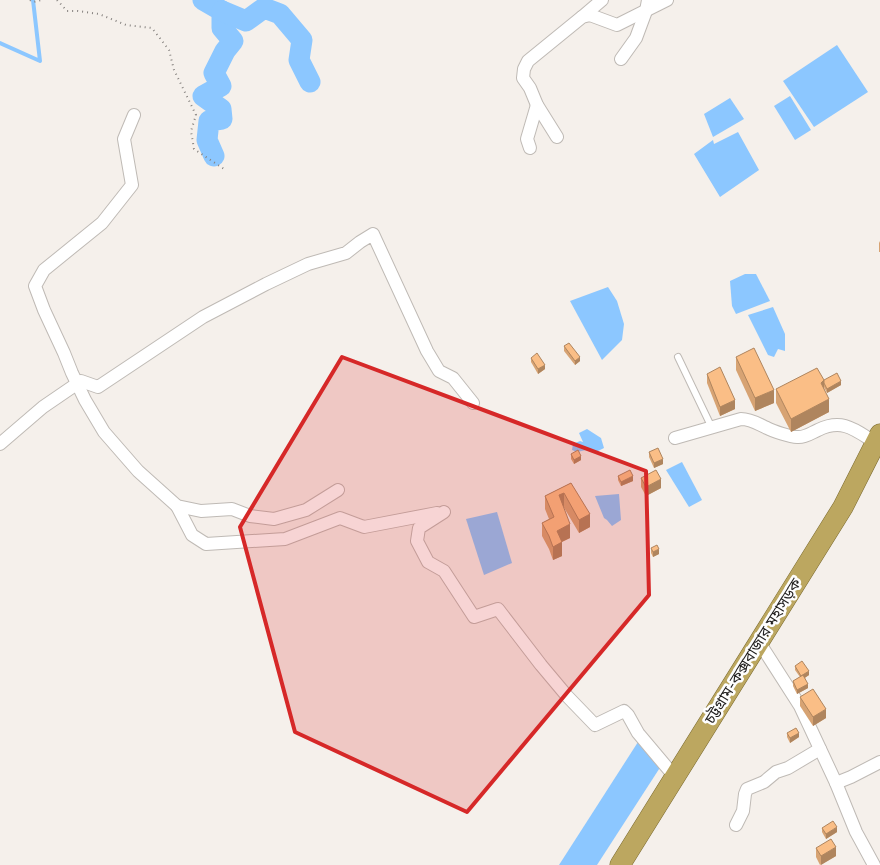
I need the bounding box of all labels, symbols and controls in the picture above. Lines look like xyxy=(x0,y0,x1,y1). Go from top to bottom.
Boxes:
street label: চট্টগ্রাম-কক্সবাজার মহাসড়ক xyxy=(700,574,806,728)

